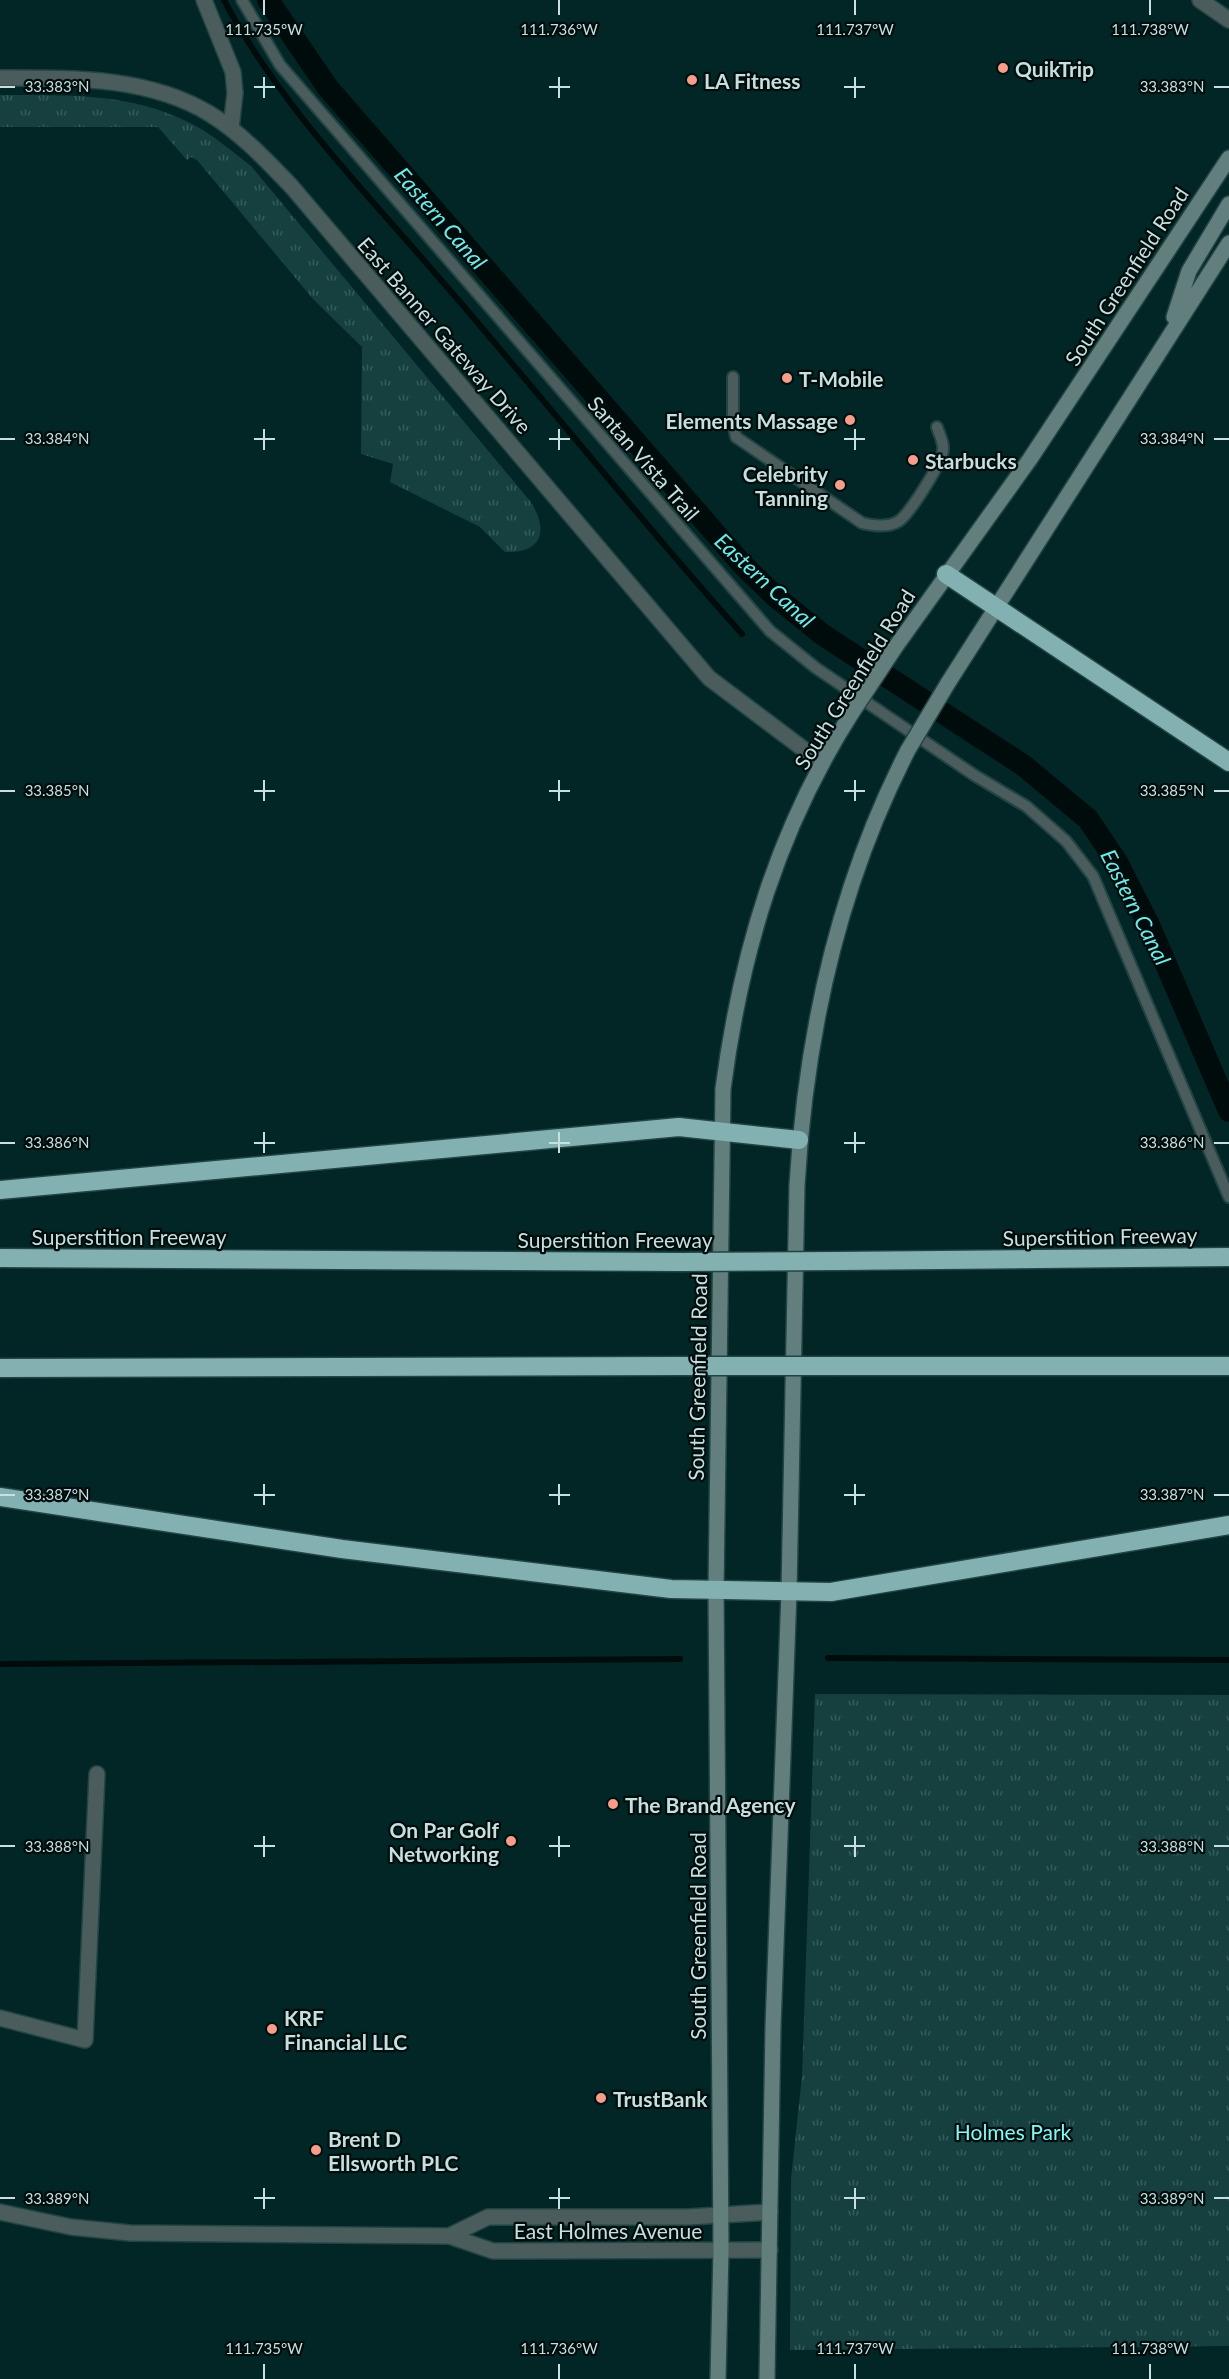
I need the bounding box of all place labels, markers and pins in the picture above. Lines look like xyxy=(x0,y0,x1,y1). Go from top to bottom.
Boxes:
place label: QuikTrip xyxy=(1015,56,1094,81)
marker: QuikTrip xyxy=(996,61,1010,75)
place label: LA Fitness xyxy=(704,68,800,93)
marker: LA Fitness xyxy=(685,73,699,87)
place label: T-Mobile xyxy=(799,366,883,391)
marker: T-Mobile xyxy=(780,371,794,385)
place label: Elements Massage xyxy=(665,408,838,433)
marker: Elements Massage xyxy=(843,413,857,427)
place label: Starbucks xyxy=(925,448,1017,473)
marker: Starbucks xyxy=(906,453,920,467)
place label: Celebrity Tanning xyxy=(743,461,829,510)
marker: Celebrity Tanning xyxy=(833,478,847,492)
place label: The Brand Agency xyxy=(625,1792,796,1817)
marker: The Brand Agency xyxy=(606,1797,620,1811)
place label: On Par Golf Networking xyxy=(388,1817,499,1866)
marker: On Par Golf Networking xyxy=(504,1834,518,1848)
place label: KRF Financial LLC xyxy=(284,2005,407,2054)
marker: KRF Financial LLC xyxy=(265,2022,279,2036)
place label: TrustBank xyxy=(613,2086,708,2111)
marker: TrustBank xyxy=(594,2091,608,2105)
place label: Brent D Ellsworth PLC xyxy=(328,2126,458,2175)
marker: Brent D Ellsworth PLC xyxy=(309,2143,323,2157)

